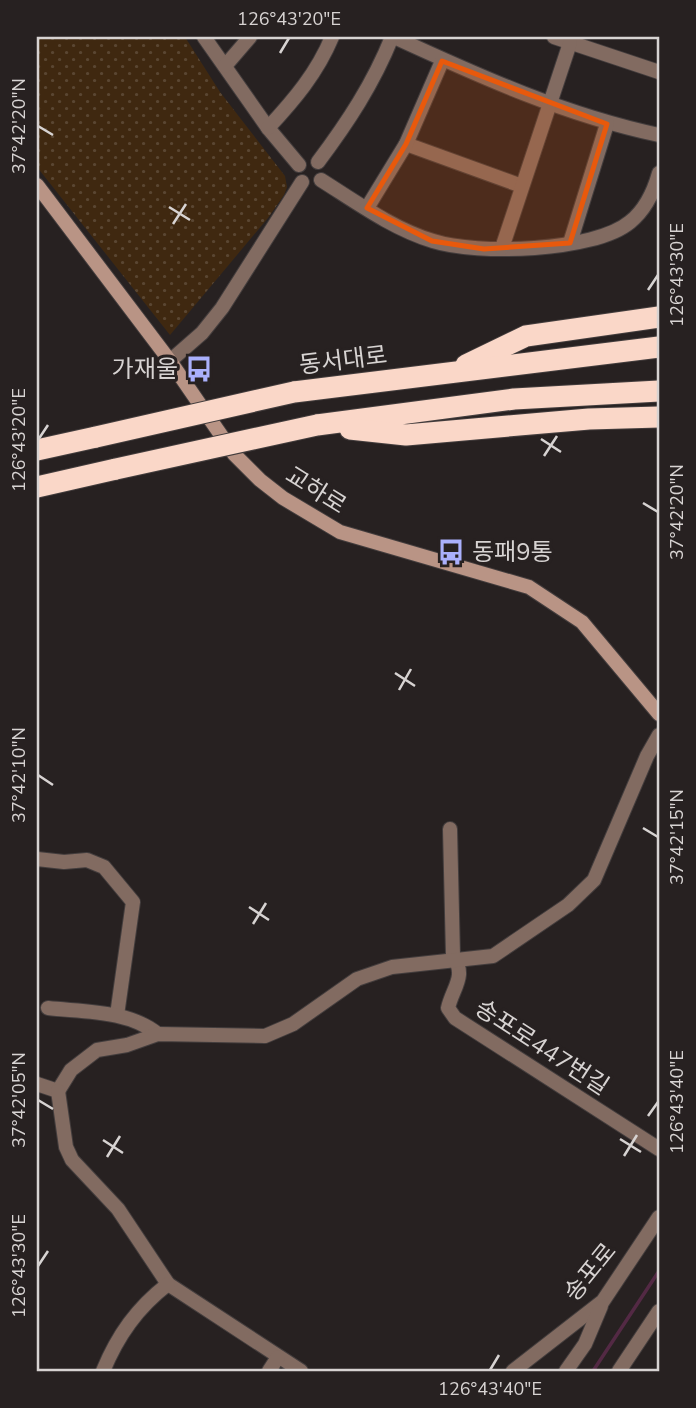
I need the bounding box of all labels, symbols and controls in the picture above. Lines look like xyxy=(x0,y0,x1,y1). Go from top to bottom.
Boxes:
text: 126°43'20"E xyxy=(237,7,341,31)
text: 37°42'20"N xyxy=(7,78,31,174)
text: 126°43'30"E xyxy=(665,223,689,327)
street label: 동서대로 xyxy=(297,339,389,381)
place label: 가재울 xyxy=(112,353,178,385)
bus stop icon: 가재울 xyxy=(184,354,214,384)
text: 126°43'20"E xyxy=(7,388,31,492)
street label: 교하로 xyxy=(279,459,353,521)
text: 37°42'20"N xyxy=(665,464,689,560)
place label: 동패9통 xyxy=(472,536,553,568)
bus stop icon: 동패9통 xyxy=(436,537,466,567)
text: 37°42'10"N xyxy=(7,727,31,823)
text: 37°42'15"N xyxy=(665,789,689,885)
street label: 송포로447번길 xyxy=(469,992,615,1102)
text: 126°43'40"E xyxy=(665,1050,689,1154)
text: 37°42'05"N xyxy=(7,1052,31,1148)
text: 126°43'30"E xyxy=(7,1214,31,1318)
street label: 송포로 xyxy=(557,1236,623,1308)
text: 126°43'40"E xyxy=(438,1377,542,1401)

